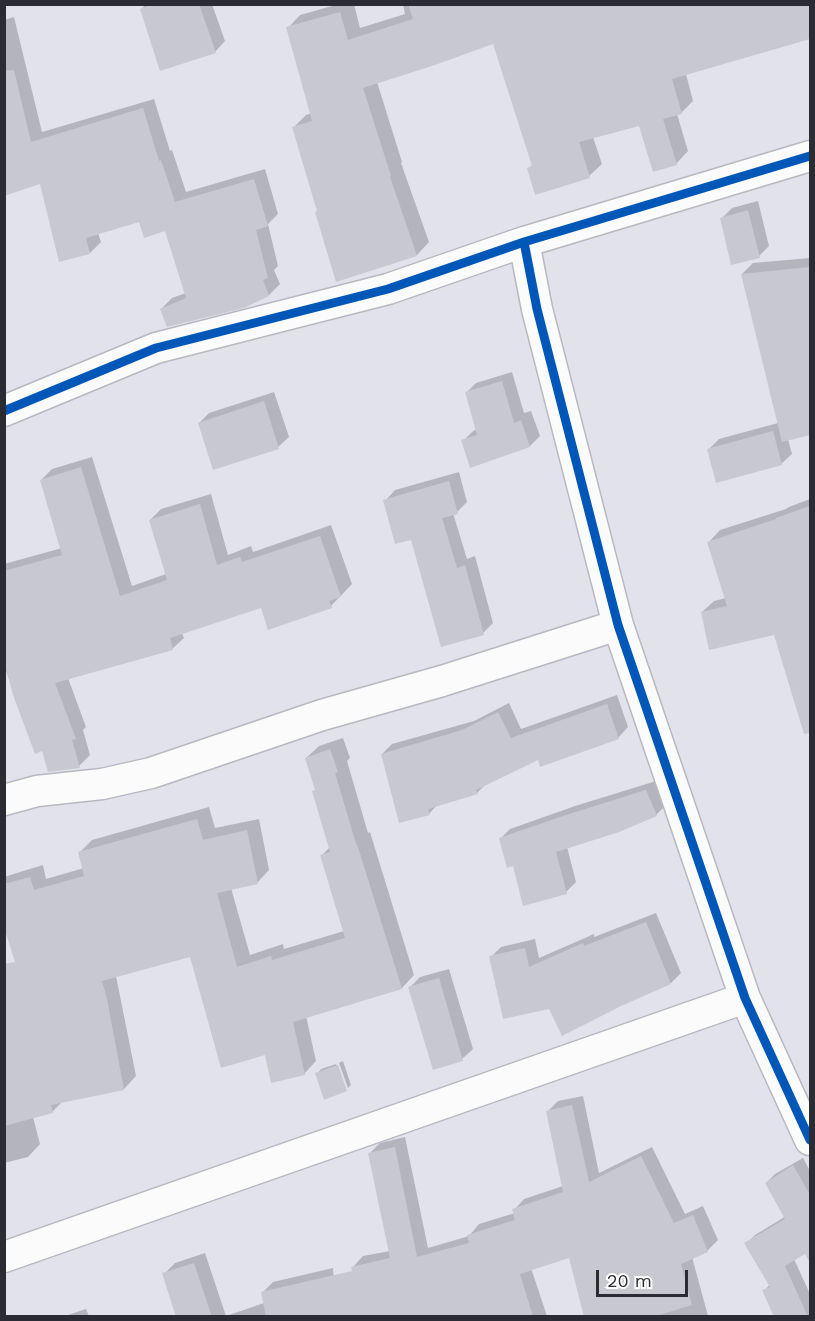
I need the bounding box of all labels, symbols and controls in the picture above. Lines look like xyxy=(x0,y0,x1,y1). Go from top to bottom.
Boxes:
scale bar xyxy=(599,1258,690,1296)
text: 20 m xyxy=(607,1270,652,1291)

